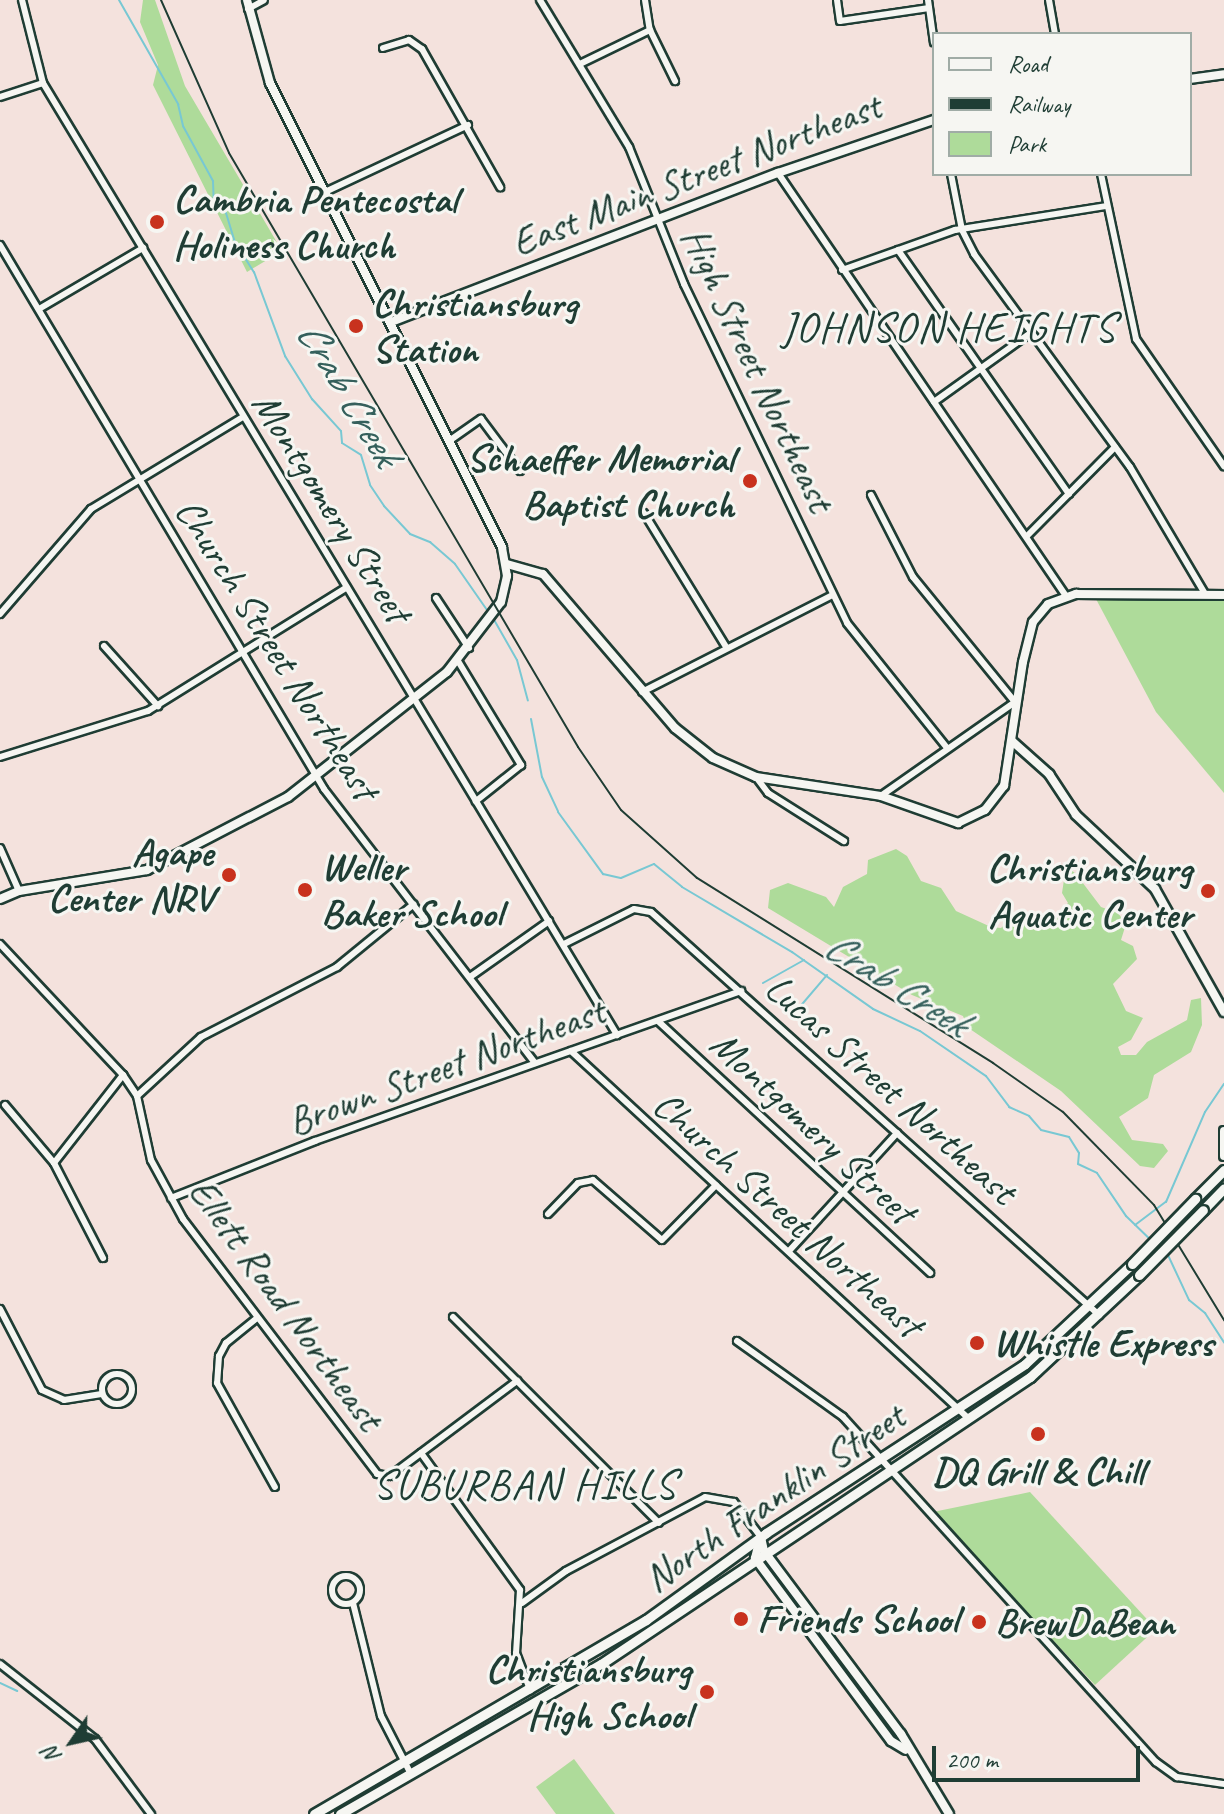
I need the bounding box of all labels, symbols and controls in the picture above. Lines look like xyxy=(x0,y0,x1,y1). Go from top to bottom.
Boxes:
legend xyxy=(932,32,1192,176)
text: Road xyxy=(1008,49,1048,79)
street label: East Main Street Northeast xyxy=(504,81,888,267)
text: Railway xyxy=(1008,89,1070,119)
text: Park xyxy=(1008,129,1046,159)
place label: Cambria Pentecostal Holiness Church xyxy=(173,175,457,269)
marker: Cambria Pentecostal Holiness Church xyxy=(148,213,166,231)
street label: High Street Northeast xyxy=(671,219,845,519)
place label: Christiansburg Station xyxy=(372,279,578,373)
district label: JOHNSON HEIGHTS xyxy=(783,303,1115,353)
water label: Crab Creek xyxy=(285,312,411,474)
marker: Christiansburg Station xyxy=(347,317,365,335)
street label: Montgomery Street xyxy=(242,383,422,631)
place label: Schaeffer Memorial Baptist Church xyxy=(466,434,734,528)
marker: Schaeffer Memorial Baptist Church xyxy=(741,472,759,490)
street label: Church Street Northeast xyxy=(165,489,389,809)
place label: Agape Center NRV xyxy=(48,828,213,922)
place label: Weller Baker School xyxy=(321,843,500,937)
place label: Christiansburg Aquatic Center xyxy=(986,844,1192,938)
marker: Agape Center NRV xyxy=(220,866,238,884)
marker: Weller Baker School xyxy=(296,881,314,899)
marker: Christiansburg Aquatic Center xyxy=(1199,882,1217,900)
water label: Crab Creek xyxy=(815,920,977,1048)
street label: Lucas Street Northeast xyxy=(756,964,1026,1214)
street label: Brown Street Northeast xyxy=(281,986,611,1146)
street label: Montgomery Street xyxy=(701,1020,925,1234)
street label: Church Street Northeast xyxy=(643,1080,933,1348)
street label: Ellett Road Northeast xyxy=(178,1168,394,1440)
place label: Whistle Express xyxy=(993,1319,1214,1367)
marker: Whistle Express xyxy=(968,1334,986,1352)
street label: North Franklin Street xyxy=(634,1392,914,1602)
marker: DQ Grill & Chill xyxy=(1029,1425,1047,1443)
place label: DQ Grill & Chill xyxy=(932,1447,1144,1495)
district label: SUBURBAN HILLS xyxy=(375,1460,675,1510)
place label: Friends School xyxy=(757,1595,957,1643)
place label: BrewDaBean xyxy=(995,1598,1175,1646)
marker: Friends School xyxy=(732,1610,750,1628)
marker: BrewDaBean xyxy=(970,1613,988,1631)
place label: Christiansburg High School xyxy=(485,1645,691,1739)
marker: Christiansburg High School xyxy=(698,1683,716,1701)
north arrow xyxy=(32,1702,112,1782)
scale bar xyxy=(936,1730,1144,1780)
text: N xyxy=(37,1742,68,1769)
text: 200 m xyxy=(946,1745,998,1775)

